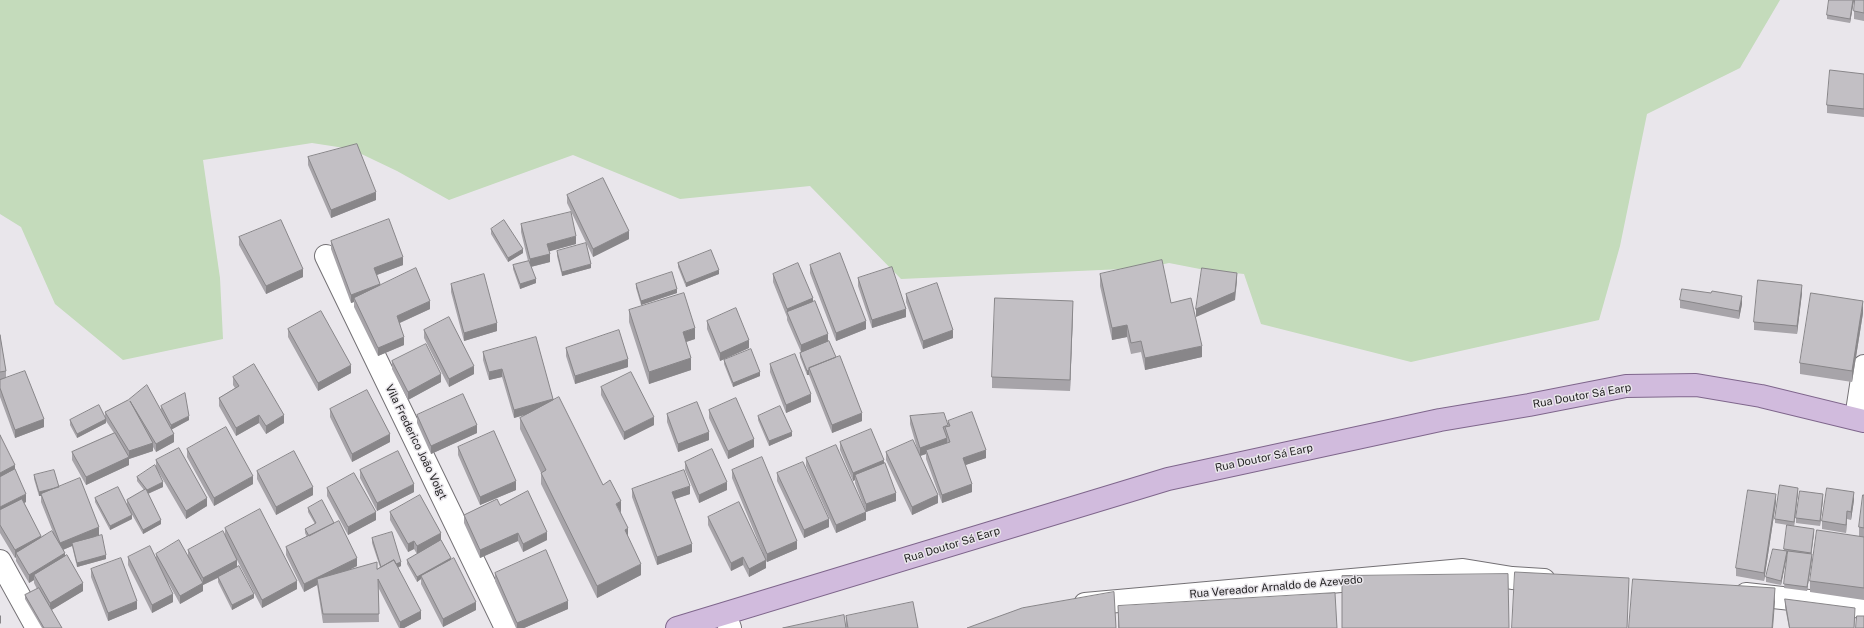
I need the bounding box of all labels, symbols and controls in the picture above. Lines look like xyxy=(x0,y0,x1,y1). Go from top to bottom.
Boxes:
street label: Rua Doutor Sá Earp xyxy=(1532,381,1632,411)
street label: Vila Frederico João Voigt xyxy=(382,382,450,502)
street label: Rua Doutor Sá Earp xyxy=(1214,441,1314,475)
street label: Rua Doutor Sá Earp xyxy=(902,524,1002,566)
street label: Rua Vereador Arnaldo de Azevedo xyxy=(1189,573,1363,601)

